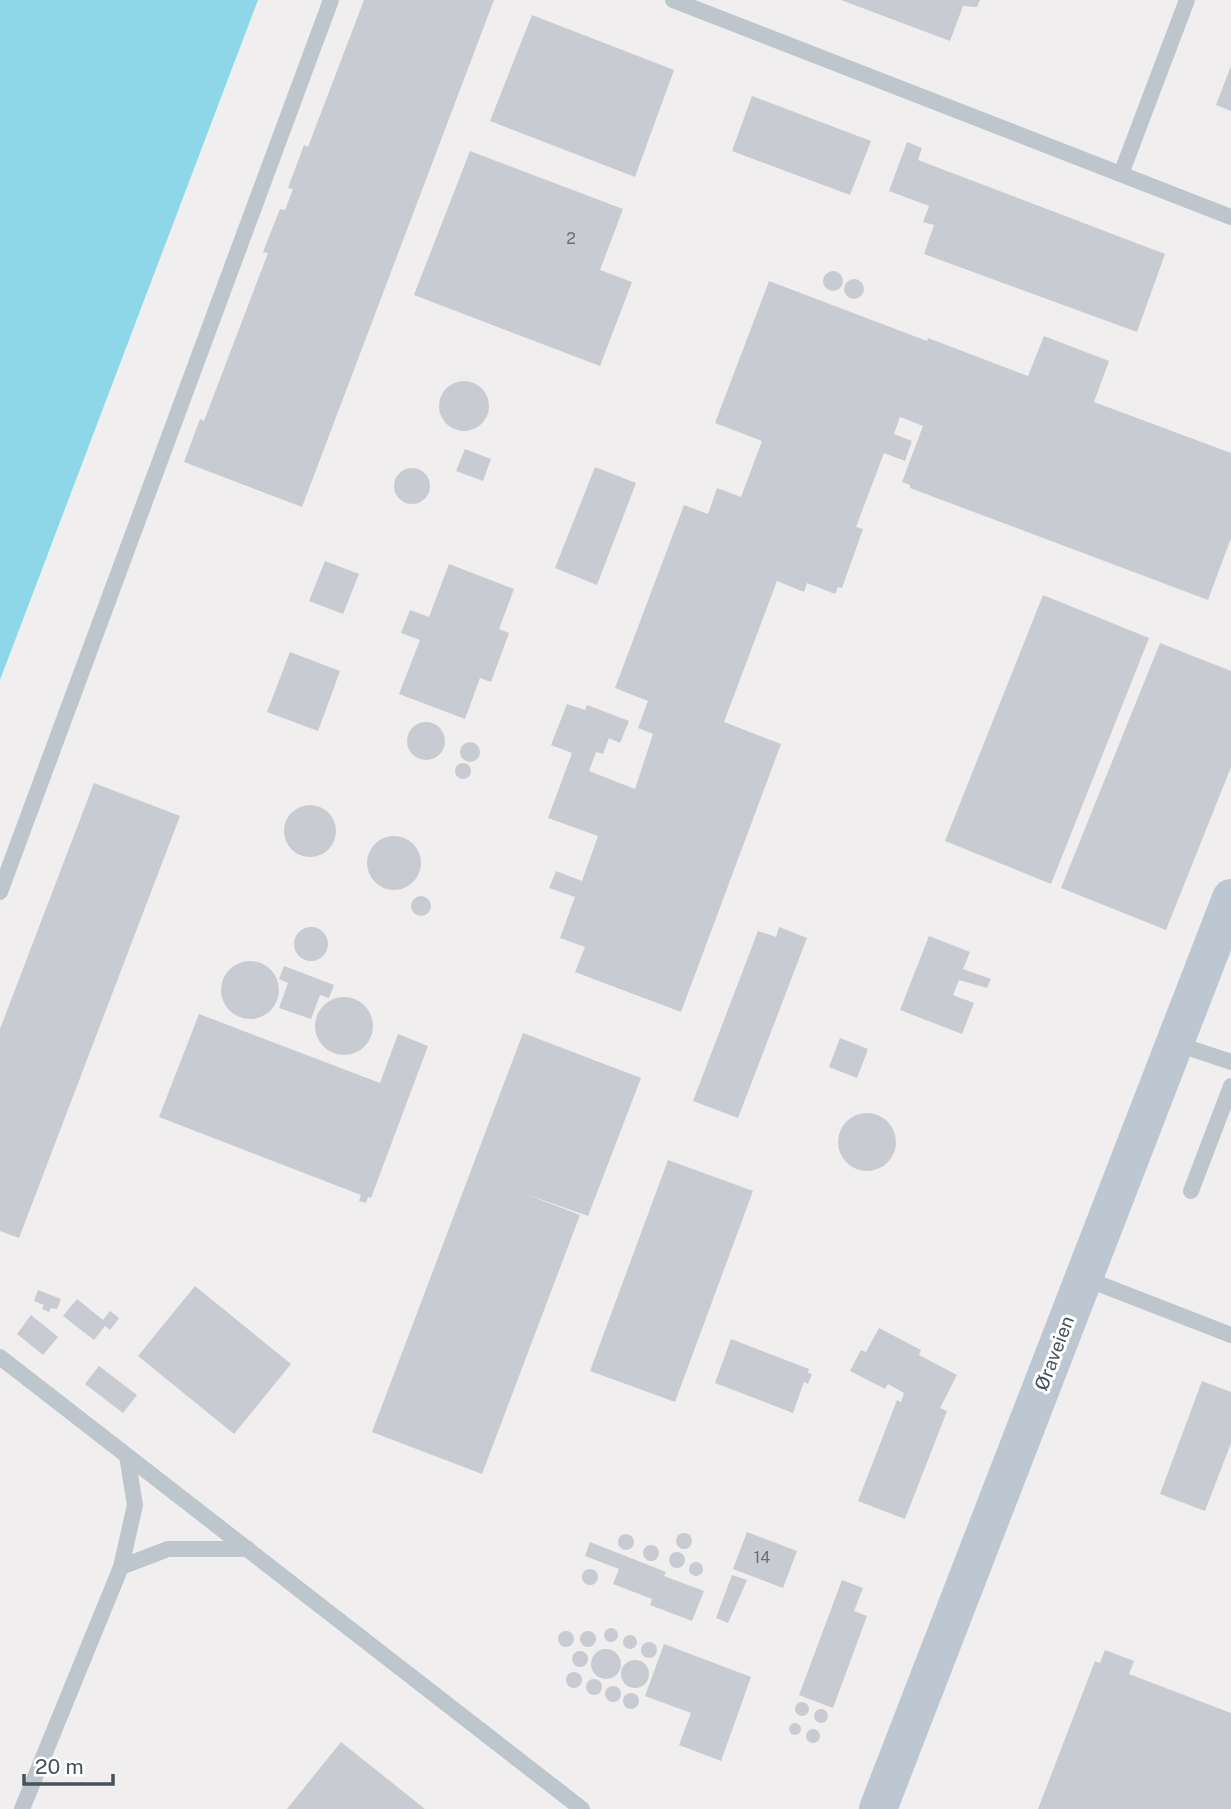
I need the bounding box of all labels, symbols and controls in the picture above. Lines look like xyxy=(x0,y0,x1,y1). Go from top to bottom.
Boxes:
house number: 2 xyxy=(566,229,576,248)
street label: Øraveien xyxy=(1030,1313,1078,1393)
house number: 14 xyxy=(754,1548,770,1567)
scale bar xyxy=(24,1742,114,1786)
text: 20 m xyxy=(35,1754,84,1779)

